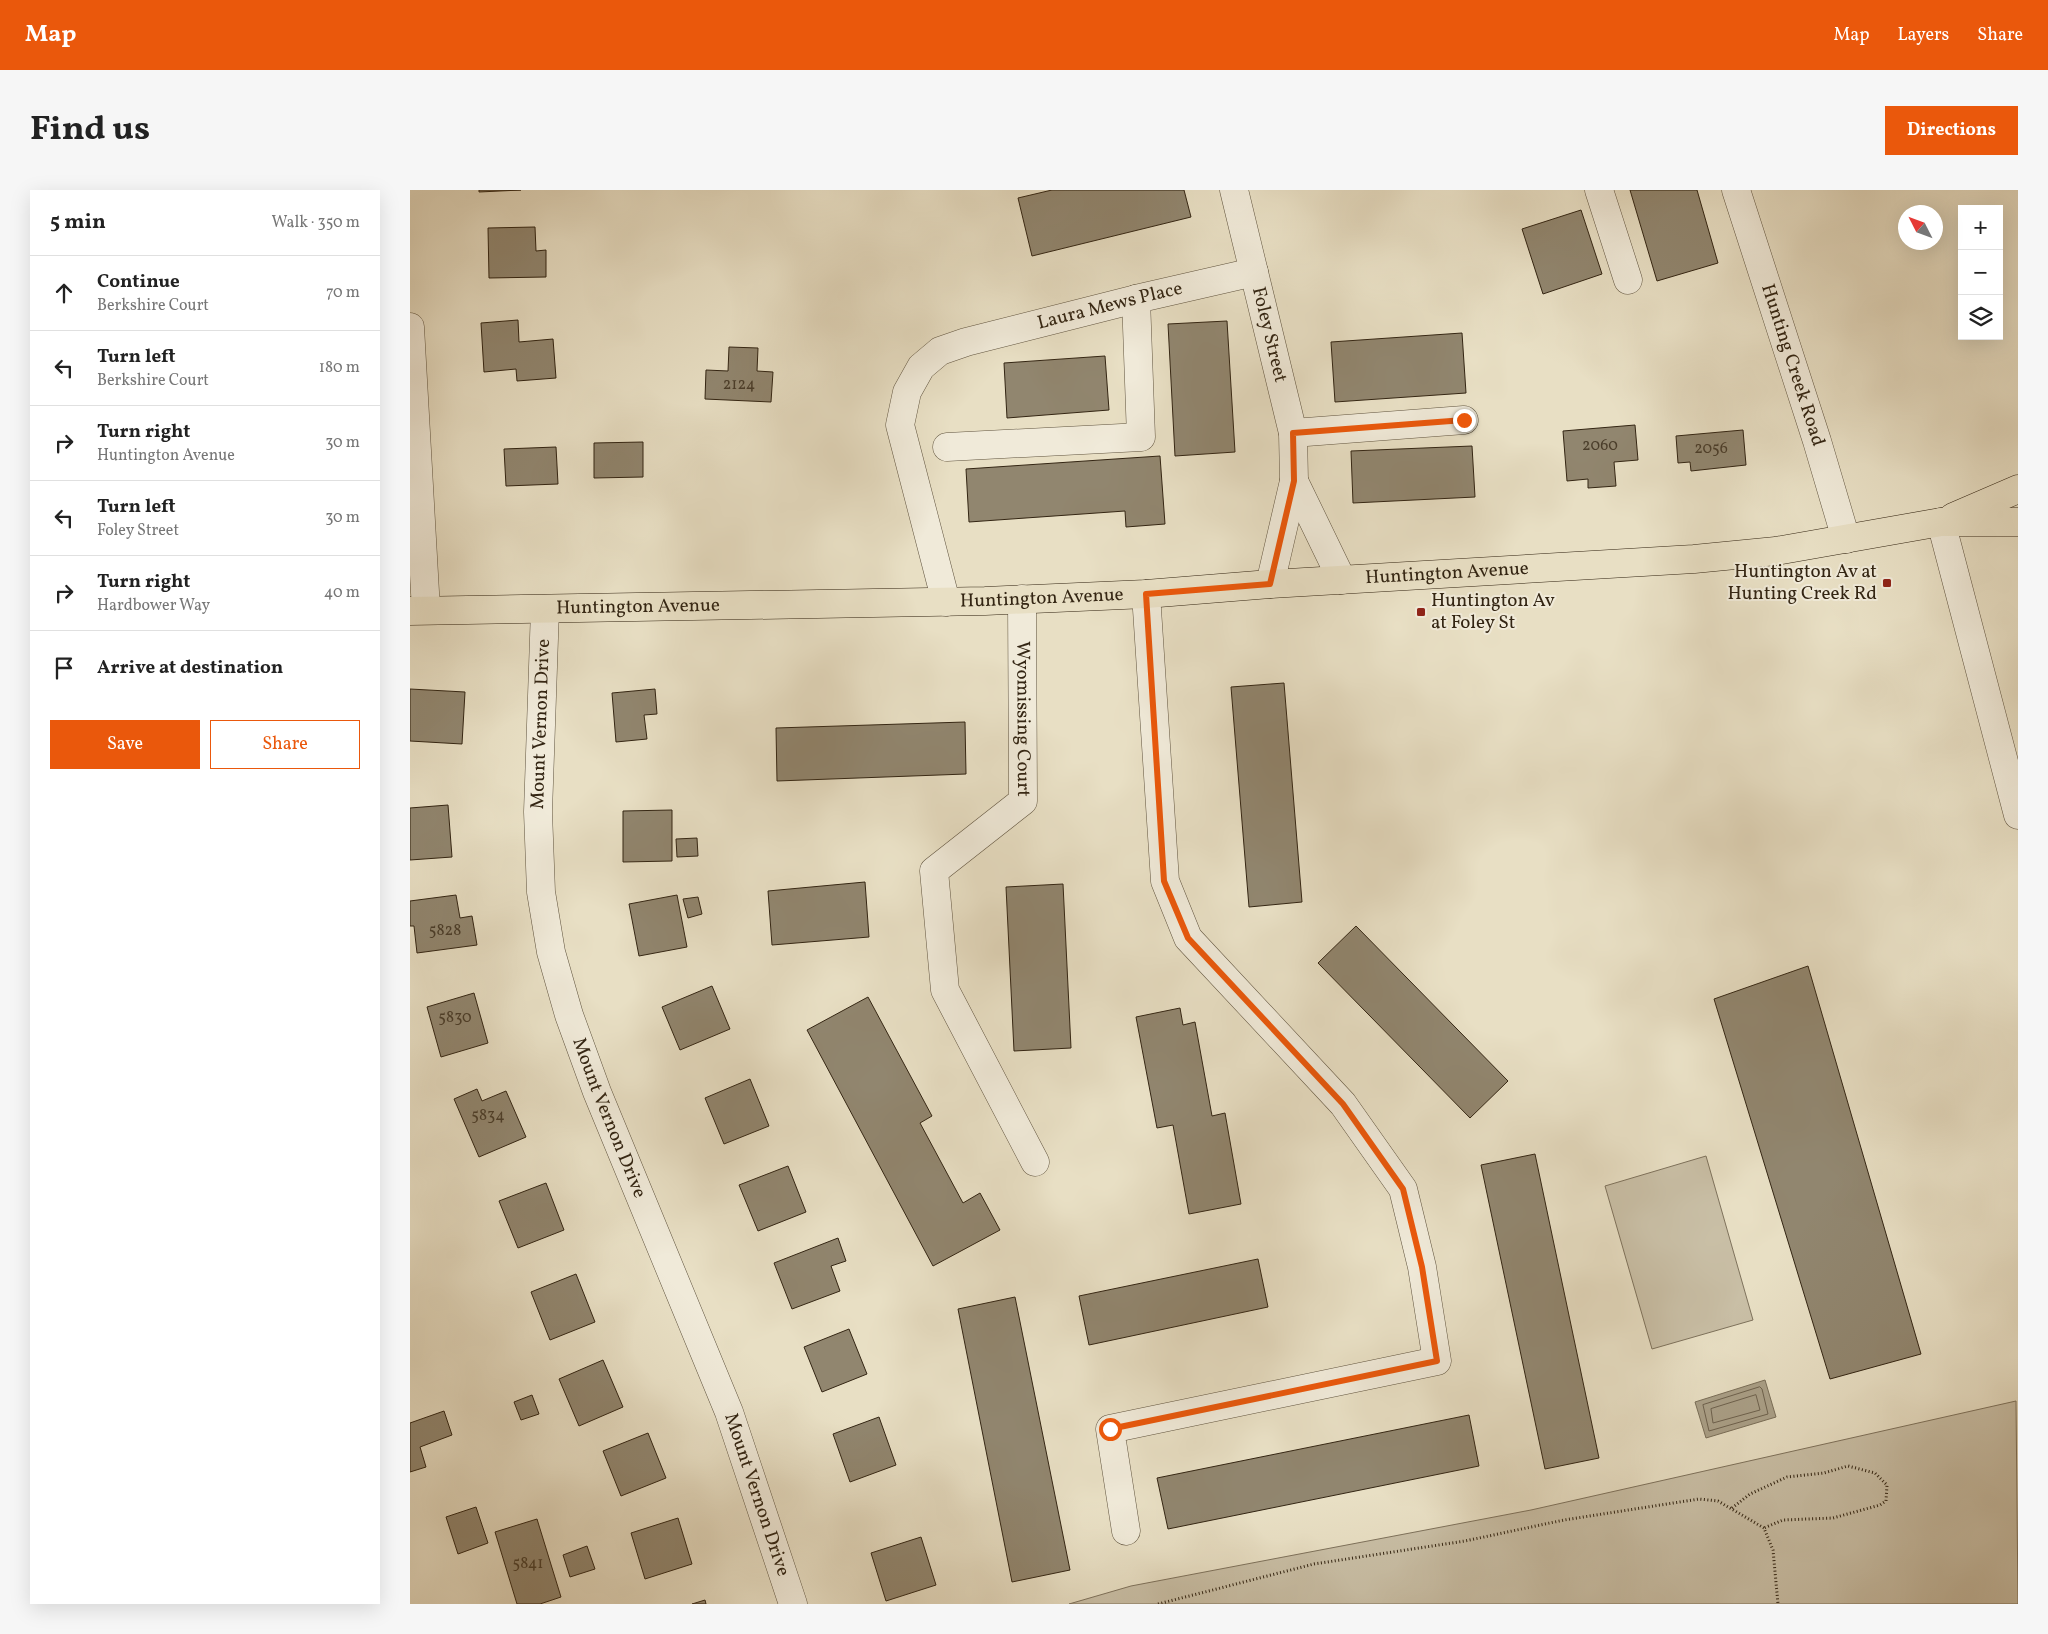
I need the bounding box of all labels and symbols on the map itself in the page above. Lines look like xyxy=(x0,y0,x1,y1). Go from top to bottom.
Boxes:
north arrow xyxy=(1898,205,1943,250)
street label: Laura Mews Place xyxy=(1035,276,1185,336)
street label: Hunting Creek Road xyxy=(1754,281,1831,450)
street label: Foley Street xyxy=(1245,284,1293,386)
house number: 2124 xyxy=(723,374,755,396)
route end xyxy=(1453,409,1476,432)
house number: 2060 xyxy=(1582,435,1618,457)
house number: 2056 xyxy=(1694,438,1728,460)
street label: Huntington Avenue xyxy=(1365,556,1530,591)
place label: Huntington Av at Hunting Creek Rd xyxy=(1728,559,1877,607)
marker: Huntington Av at Hunting Creek Rd xyxy=(1881,577,1893,589)
street label: Huntington Avenue xyxy=(960,582,1124,614)
place label: Huntington Av at Foley St xyxy=(1431,588,1555,636)
street label: Huntington Avenue xyxy=(556,593,720,621)
marker: Huntington Av at Foley St xyxy=(1415,606,1427,618)
street label: Mount Vernon Drive xyxy=(525,638,557,810)
street label: Wyomissing Court xyxy=(1009,641,1036,797)
house number: 5828 xyxy=(429,920,461,942)
house number: 5830 xyxy=(438,1007,472,1029)
street label: Mount Vernon Drive xyxy=(565,1034,652,1202)
house number: 5834 xyxy=(471,1105,505,1127)
street label: Mount Vernon Drive xyxy=(717,1410,796,1580)
route start xyxy=(1099,1418,1122,1441)
house number: 5841 xyxy=(512,1553,544,1575)

